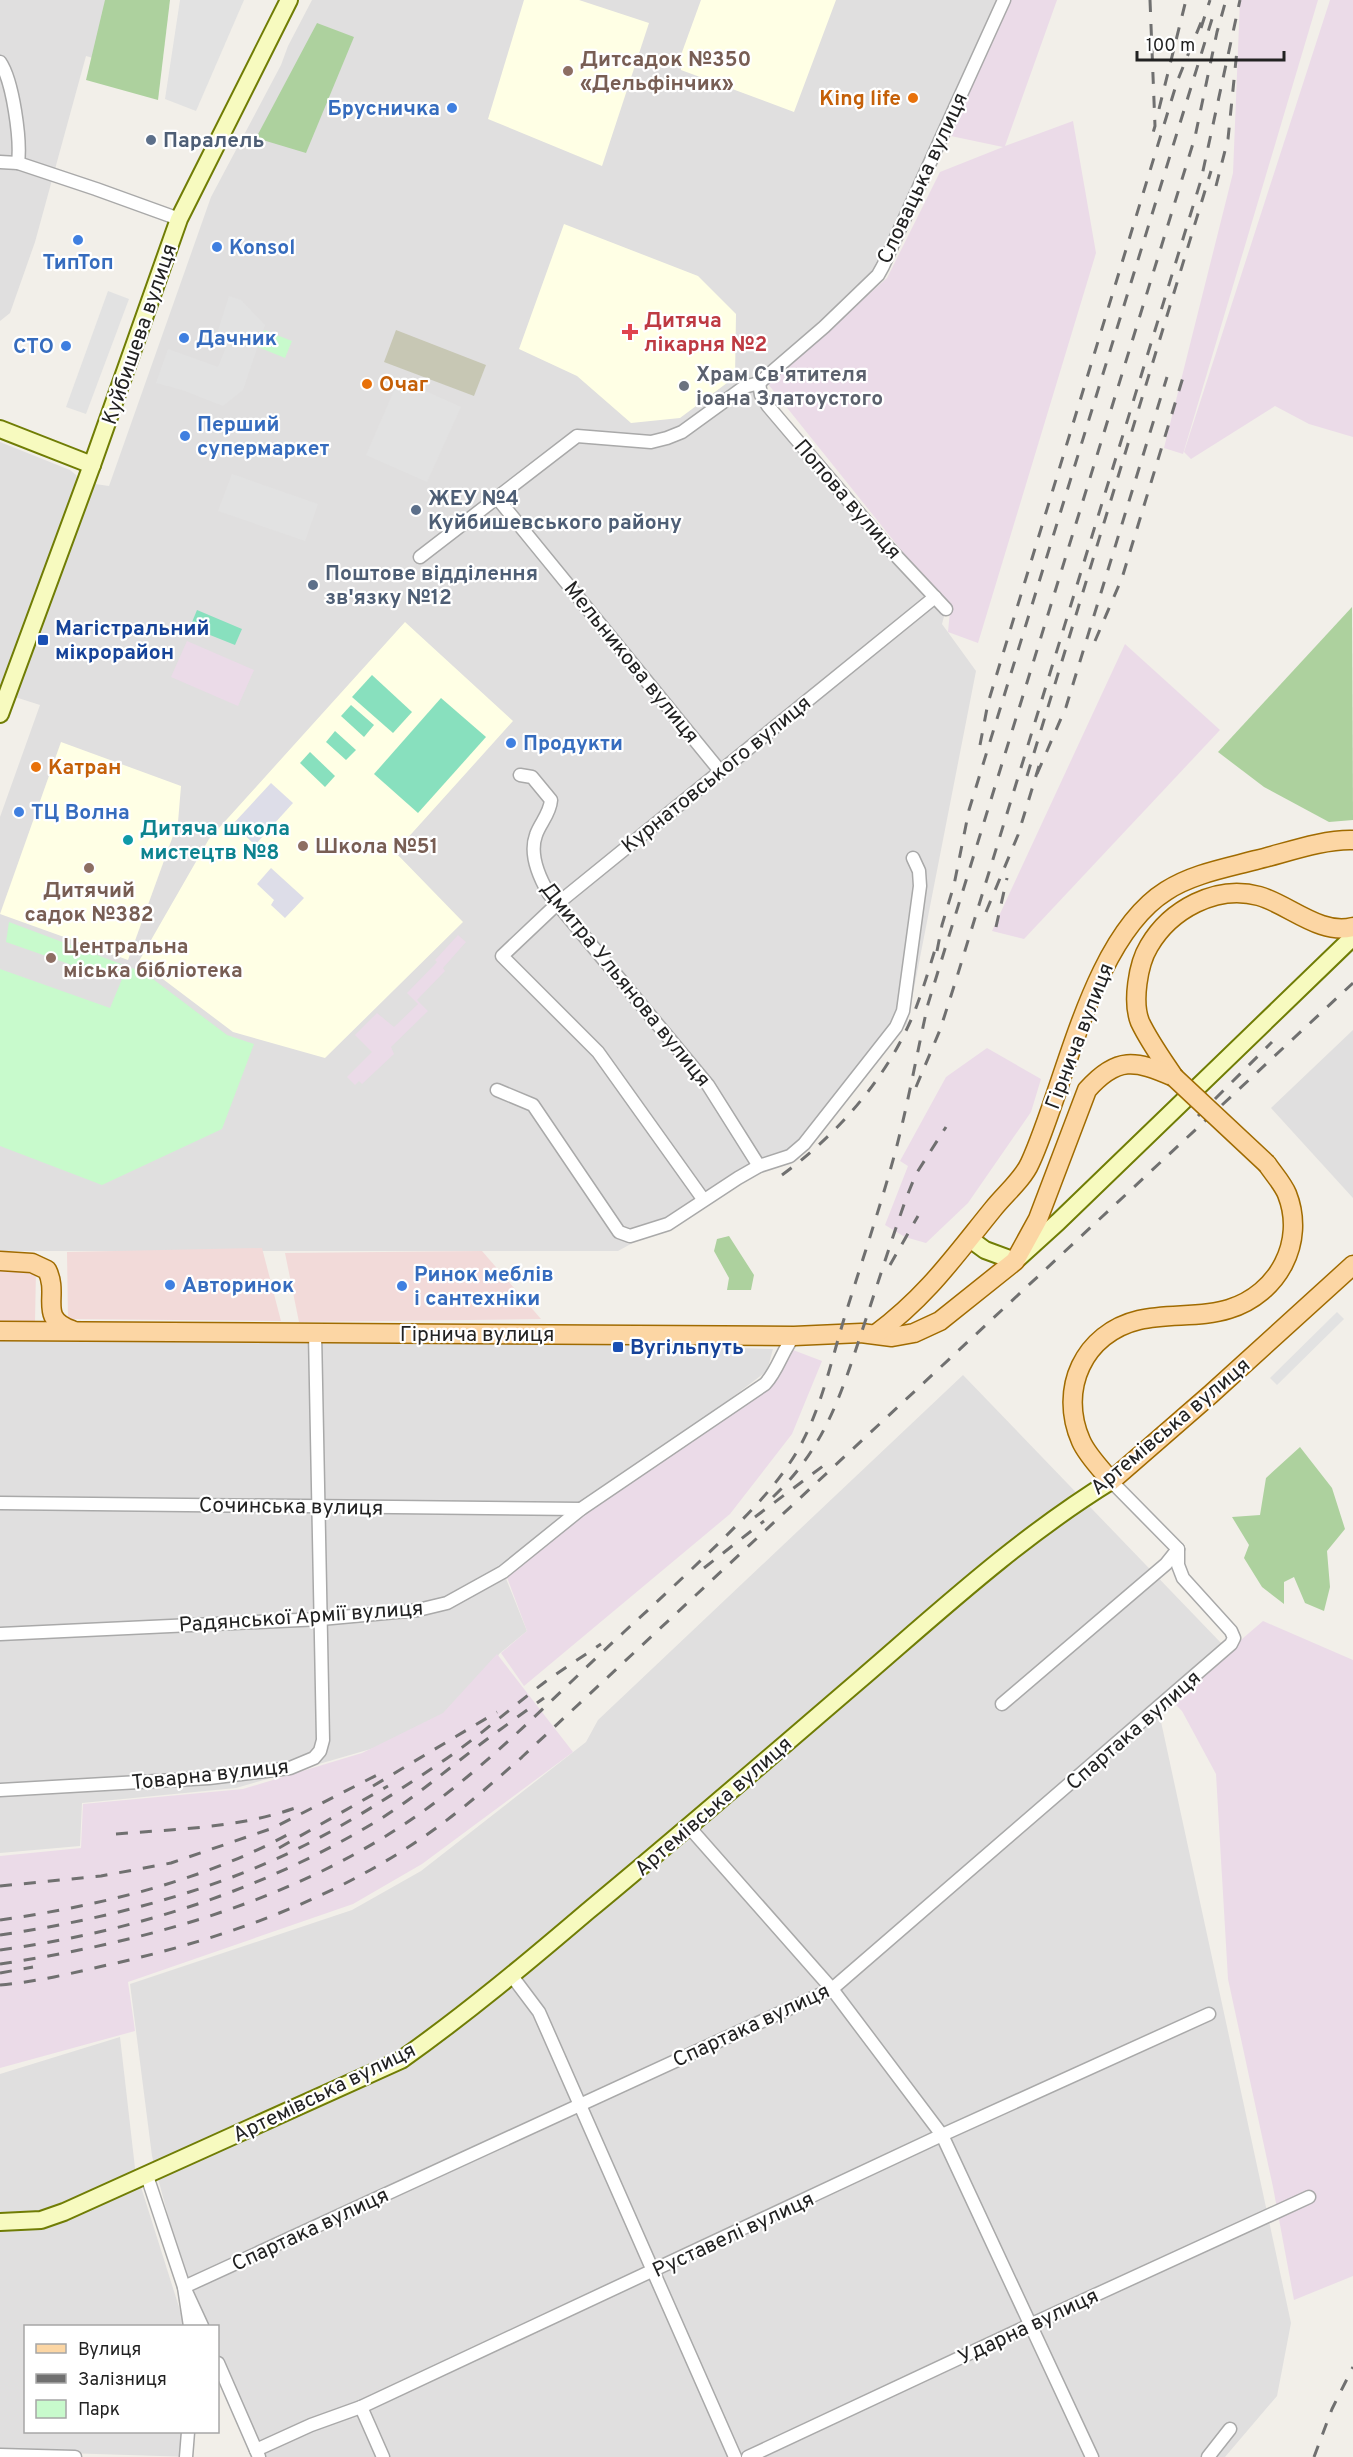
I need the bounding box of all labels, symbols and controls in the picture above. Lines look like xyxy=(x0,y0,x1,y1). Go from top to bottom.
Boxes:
scale bar xyxy=(1137,24,1284,62)
text: 100 m xyxy=(1146,35,1195,58)
place label: Дитсадок №350 «Дельфінчик» xyxy=(580,47,751,98)
marker: Дитсадок №350 «Дельфінчик» xyxy=(561,64,575,78)
place label: King life xyxy=(819,86,901,113)
street label: Словацька вулиця xyxy=(872,89,975,269)
marker: King life xyxy=(906,91,920,105)
place label: Брусничка xyxy=(327,96,440,123)
marker: Брусничка xyxy=(445,101,459,115)
place label: Паралель xyxy=(163,128,264,155)
marker: Паралель xyxy=(144,133,158,147)
marker: ТипТоп xyxy=(71,233,85,247)
place label: Konsol xyxy=(229,235,295,262)
street label: Куйбишева вулиця xyxy=(97,240,184,429)
marker: Konsol xyxy=(210,240,224,254)
place label: ТипТоп xyxy=(42,250,114,277)
place label: Дитяча лікарня №2 xyxy=(644,308,767,359)
marker: Дитяча лікарня №2 xyxy=(621,323,639,341)
place label: Дачник xyxy=(196,326,277,353)
marker: Дачник xyxy=(177,331,191,345)
place label: СТО xyxy=(13,334,54,361)
marker: СТО xyxy=(59,339,73,353)
place label: Храм Св'ятителя іоана Златоустого xyxy=(696,362,883,413)
place label: Очаг xyxy=(379,372,429,399)
marker: Очаг xyxy=(360,377,374,391)
marker: Храм Св'ятителя іоана Златоустого xyxy=(677,379,691,393)
place label: Перший супермаркет xyxy=(197,412,329,463)
marker: Перший супермаркет xyxy=(178,429,192,443)
street label: Попова вулиця xyxy=(787,434,906,566)
place label: ЖЕУ №4 Куйбишевського району xyxy=(428,486,682,537)
marker: ЖЕУ №4 Куйбишевського району xyxy=(409,503,423,517)
place label: Поштове відділення зв'язку №12 xyxy=(325,561,538,612)
street label: Мельникова вулиця xyxy=(557,576,705,750)
marker: Поштове відділення зв'язку №12 xyxy=(306,578,320,592)
place label: Магістральний мікрорайон xyxy=(55,616,210,667)
marker: Магістральний мікрорайон xyxy=(36,633,50,647)
street label: Курнатовського вулиця xyxy=(617,690,817,860)
place label: Продукти xyxy=(523,731,623,758)
marker: Продукти xyxy=(504,736,518,750)
place label: Катран xyxy=(48,755,121,782)
marker: Катран xyxy=(29,760,43,774)
place label: ТЦ Волна xyxy=(31,800,130,827)
marker: ТЦ Волна xyxy=(12,805,26,819)
place label: Дитяча школа мистецтв №8 xyxy=(140,816,290,867)
marker: Дитяча школа мистецтв №8 xyxy=(121,833,135,847)
place label: Школа №51 xyxy=(315,834,438,861)
marker: Школа №51 xyxy=(296,839,310,853)
marker: Дитячий садок №382 xyxy=(82,861,96,875)
street label: Дмитра Ульянова вулиця xyxy=(534,877,716,1093)
place label: Дитячий садок №382 xyxy=(24,878,154,929)
place label: Центральна міська бібліотека xyxy=(63,934,243,985)
marker: Центральна міська бібліотека xyxy=(44,951,58,965)
street label: Гірнича вулиця xyxy=(1040,960,1121,1114)
place label: Ринок меблів і сантехніки xyxy=(414,1262,554,1313)
place label: Авторинок xyxy=(182,1273,294,1300)
marker: Авторинок xyxy=(163,1278,177,1292)
marker: Ринок меблів і сантехніки xyxy=(395,1279,409,1293)
street label: Гірнича вулиця xyxy=(400,1322,554,1349)
place label: Вугільпуть xyxy=(630,1335,744,1362)
marker: Вугільпуть xyxy=(611,1340,625,1354)
street label: Артемівська вулиця xyxy=(1086,1352,1256,1502)
street label: Сочинська вулиця xyxy=(199,1492,383,1523)
street label: Радянської Армії вулиця xyxy=(178,1595,424,1640)
street label: Спартака вулиця xyxy=(1061,1665,1207,1797)
street label: Артемівська вулиця xyxy=(630,1731,798,1883)
street label: Товарна вулиця xyxy=(130,1754,290,1797)
street label: Спартака вулиця xyxy=(669,1978,834,2075)
street label: Артемівська вулиця xyxy=(229,2037,421,2149)
street label: Спартака вулиця xyxy=(228,2182,393,2279)
street label: Руставелі вулиця xyxy=(649,2186,819,2285)
street label: Ударна вулиця xyxy=(954,2283,1103,2372)
legend xyxy=(24,2325,219,2433)
text: Вулиця xyxy=(78,2339,141,2362)
text: Залізниця xyxy=(78,2369,167,2392)
text: Парк xyxy=(78,2399,120,2422)

